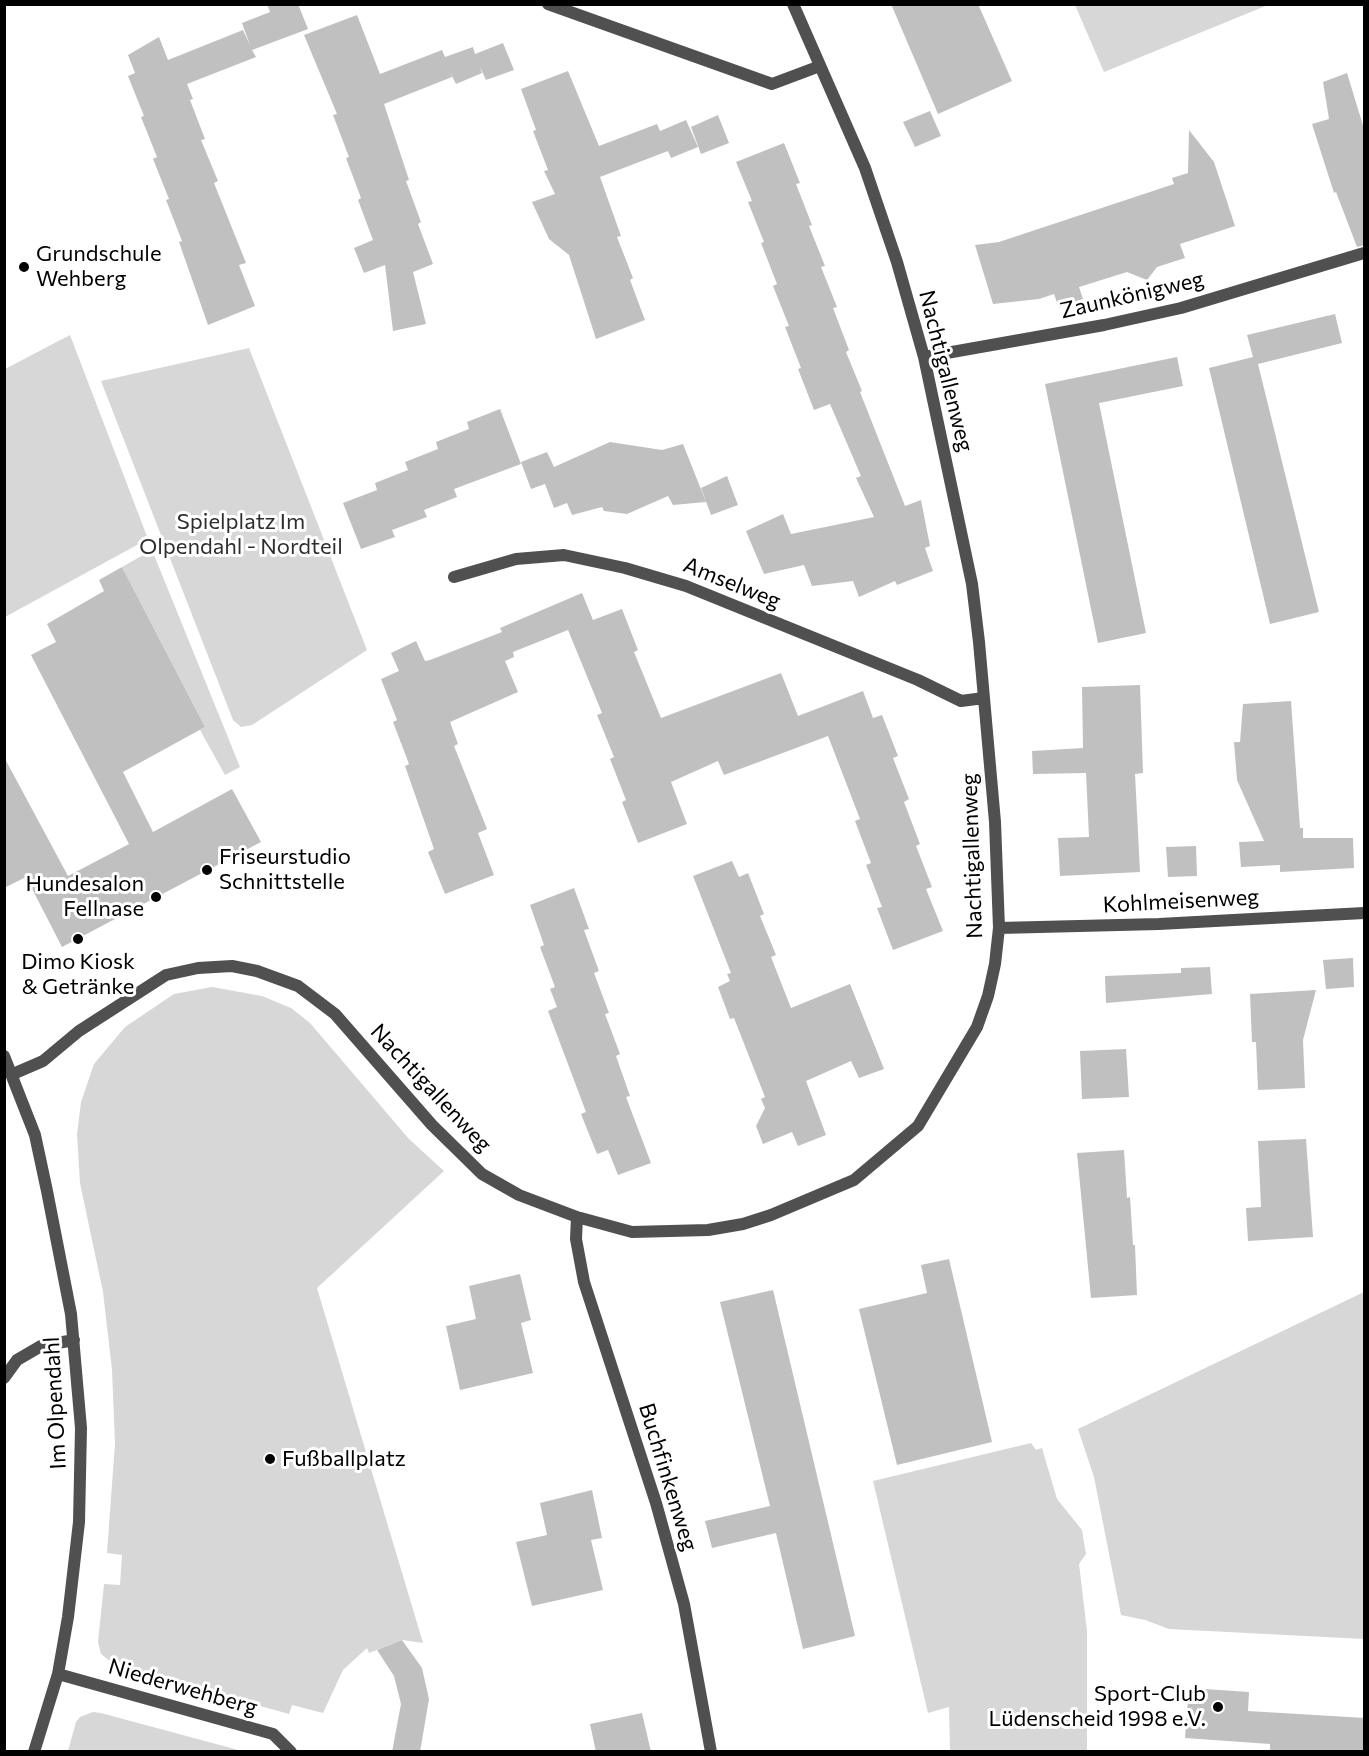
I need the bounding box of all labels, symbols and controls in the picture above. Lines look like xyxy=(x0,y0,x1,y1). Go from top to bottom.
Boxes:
place label: Grundschule Wehberg xyxy=(36,241,161,292)
marker: Grundschule Wehberg xyxy=(17,260,31,274)
street label: Zaunkönigweg xyxy=(1058,266,1206,324)
street label: Nachtigallenweg xyxy=(913,288,979,454)
park label: Spielplatz Im Olpendahl - Nordteil xyxy=(139,509,343,560)
street label: Amselweg xyxy=(680,552,784,614)
street label: Nachtigallenweg xyxy=(956,773,988,939)
place label: Friseurstudio Schnittstelle xyxy=(219,844,351,896)
marker: Friseurstudio Schnittstelle xyxy=(200,863,214,877)
place label: Hundesalon Fellnase xyxy=(25,871,144,922)
street label: Kohlmeisenweg xyxy=(1102,884,1260,918)
marker: Hundesalon Fellnase xyxy=(149,890,163,904)
marker: Dimo Kiosk & Getränke xyxy=(71,932,85,946)
place label: Dimo Kiosk & Getränke xyxy=(21,949,135,1000)
street label: Nachtigallenweg xyxy=(365,1019,497,1157)
street label: Im Olpendahl xyxy=(38,1336,72,1470)
street label: Buchfinkenweg xyxy=(633,1400,703,1554)
place label: Fußballplatz xyxy=(282,1446,406,1472)
marker: Fußballplatz xyxy=(263,1452,277,1466)
street label: Niederwehberg xyxy=(105,1653,261,1721)
place label: Sport-Club Lüdenscheid 1998 e.V. xyxy=(989,1681,1206,1732)
marker: Sport-Club Lüdenscheid 1998 e.V. xyxy=(1211,1700,1225,1714)

